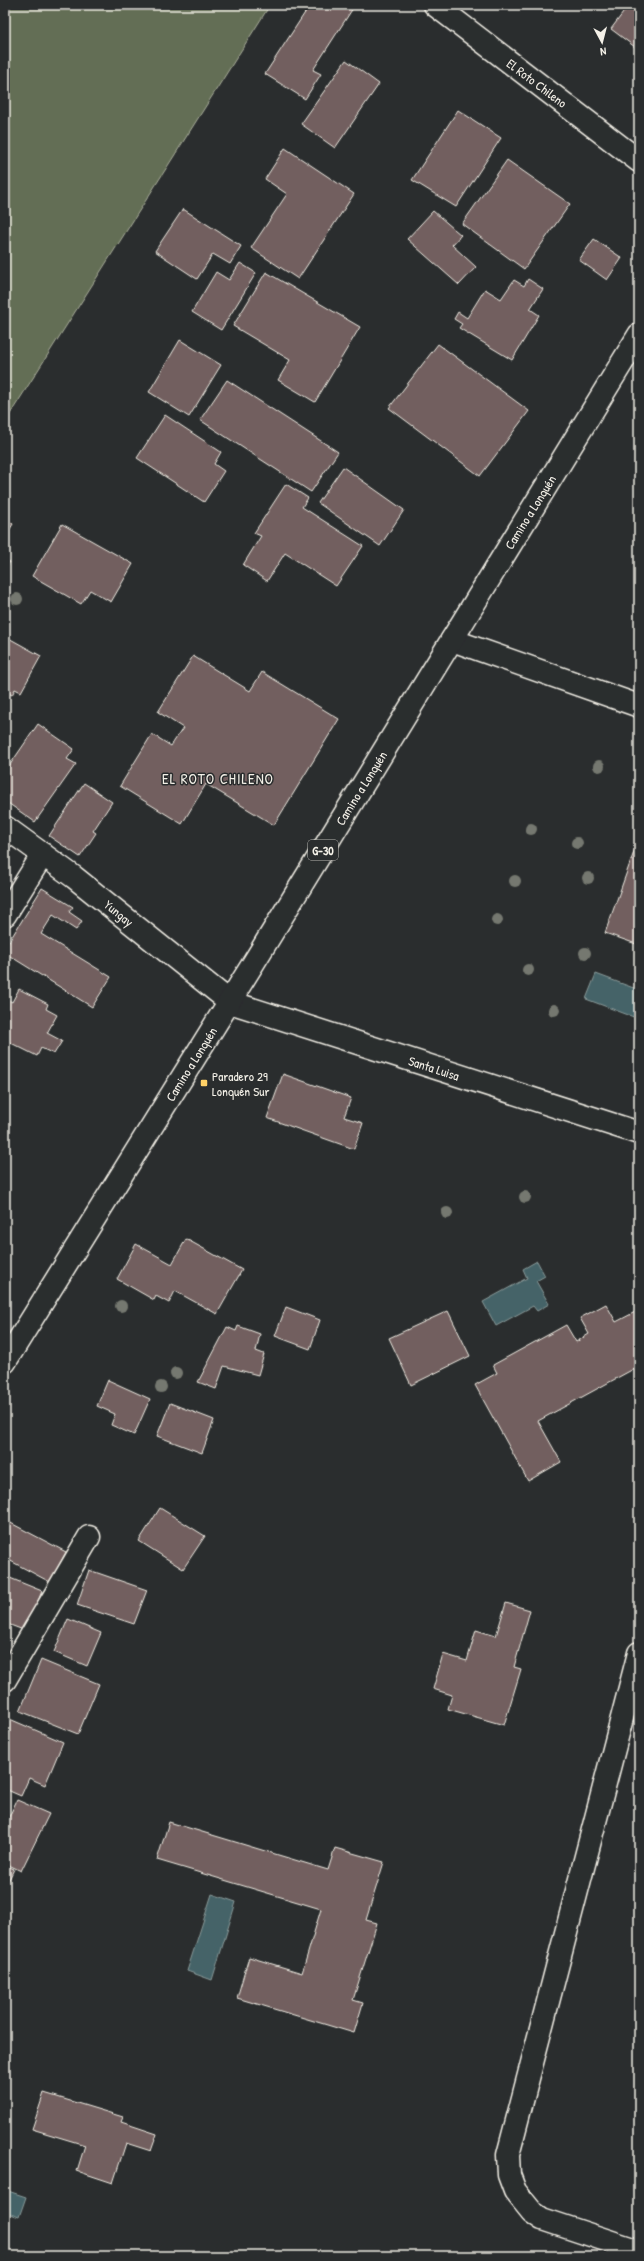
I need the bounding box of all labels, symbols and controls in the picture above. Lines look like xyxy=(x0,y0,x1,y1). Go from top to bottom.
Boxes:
north arrow xyxy=(582,22,622,62)
text: N xyxy=(599,45,607,59)
street label: El Roto Chileno xyxy=(503,54,571,112)
street label: Camino a Lonquén xyxy=(500,471,560,553)
street label: Camino a Lonquén xyxy=(331,747,391,829)
district label: EL ROTO CHILENO xyxy=(162,768,274,789)
road number: G-30 xyxy=(308,840,338,860)
street label: Yungay xyxy=(100,896,138,931)
street label: Camino a Lonquén xyxy=(161,1023,221,1105)
street label: Santa Luisa xyxy=(406,1051,462,1085)
place label: Paradero 29 Lonquén Sur xyxy=(212,1067,269,1100)
marker: Paradero 29 Lonquén Sur xyxy=(199,1078,209,1088)

